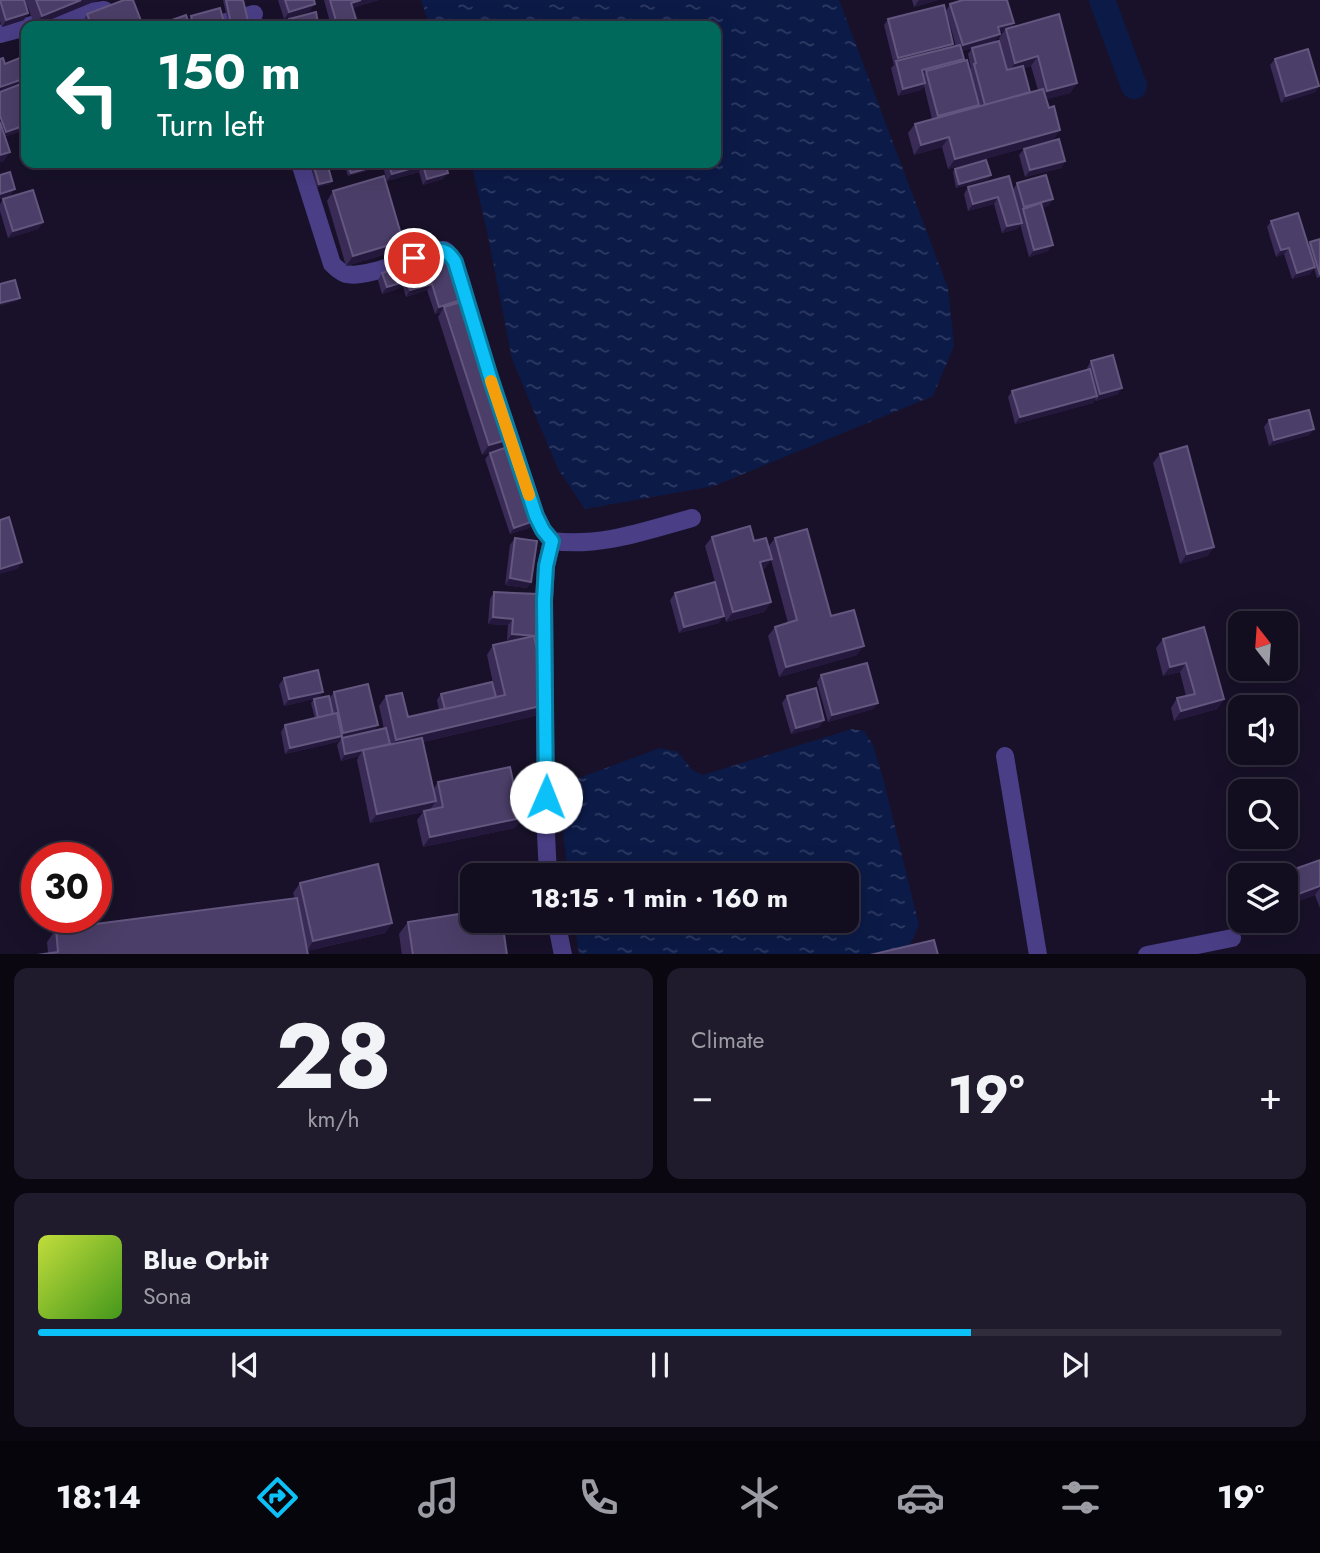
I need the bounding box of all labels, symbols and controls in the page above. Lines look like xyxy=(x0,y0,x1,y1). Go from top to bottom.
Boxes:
text: 150 m xyxy=(157,37,301,107)
icon: left xyxy=(42,49,133,140)
text: Turn left xyxy=(157,102,264,148)
pin xyxy=(384,228,444,288)
icon: arrive xyxy=(395,239,433,277)
north arrow xyxy=(1228,611,1298,681)
map controls xyxy=(1228,611,1298,933)
button: sound xyxy=(1228,695,1298,765)
position arrow xyxy=(509,760,583,834)
button: search xyxy=(1228,779,1298,849)
speed limit sign: 30 xyxy=(21,842,112,933)
button: layers xyxy=(1228,863,1298,933)
text: 18:15 · 1 min · 160 m xyxy=(531,879,788,917)
text: 28 xyxy=(275,991,392,1122)
text: Climate xyxy=(691,1023,764,1057)
text: 19° xyxy=(948,1057,1024,1133)
text: − xyxy=(691,1068,713,1123)
text: + xyxy=(1259,1068,1282,1123)
text: km/h xyxy=(308,1102,359,1136)
text: Blue Orbit xyxy=(143,1241,268,1279)
text: Sona xyxy=(143,1279,191,1313)
icon: previous xyxy=(226,1346,264,1384)
icon: pause xyxy=(641,1346,679,1384)
icon: next xyxy=(1056,1346,1094,1384)
icon: directions xyxy=(253,1473,302,1522)
icon: music xyxy=(414,1473,463,1522)
icon: phone xyxy=(574,1473,623,1522)
icon: climate xyxy=(735,1473,784,1522)
icon: car xyxy=(896,1473,945,1522)
icon: filters xyxy=(1056,1473,1105,1522)
text: 18:14 xyxy=(56,1474,141,1520)
text: 19° xyxy=(1217,1474,1264,1520)

